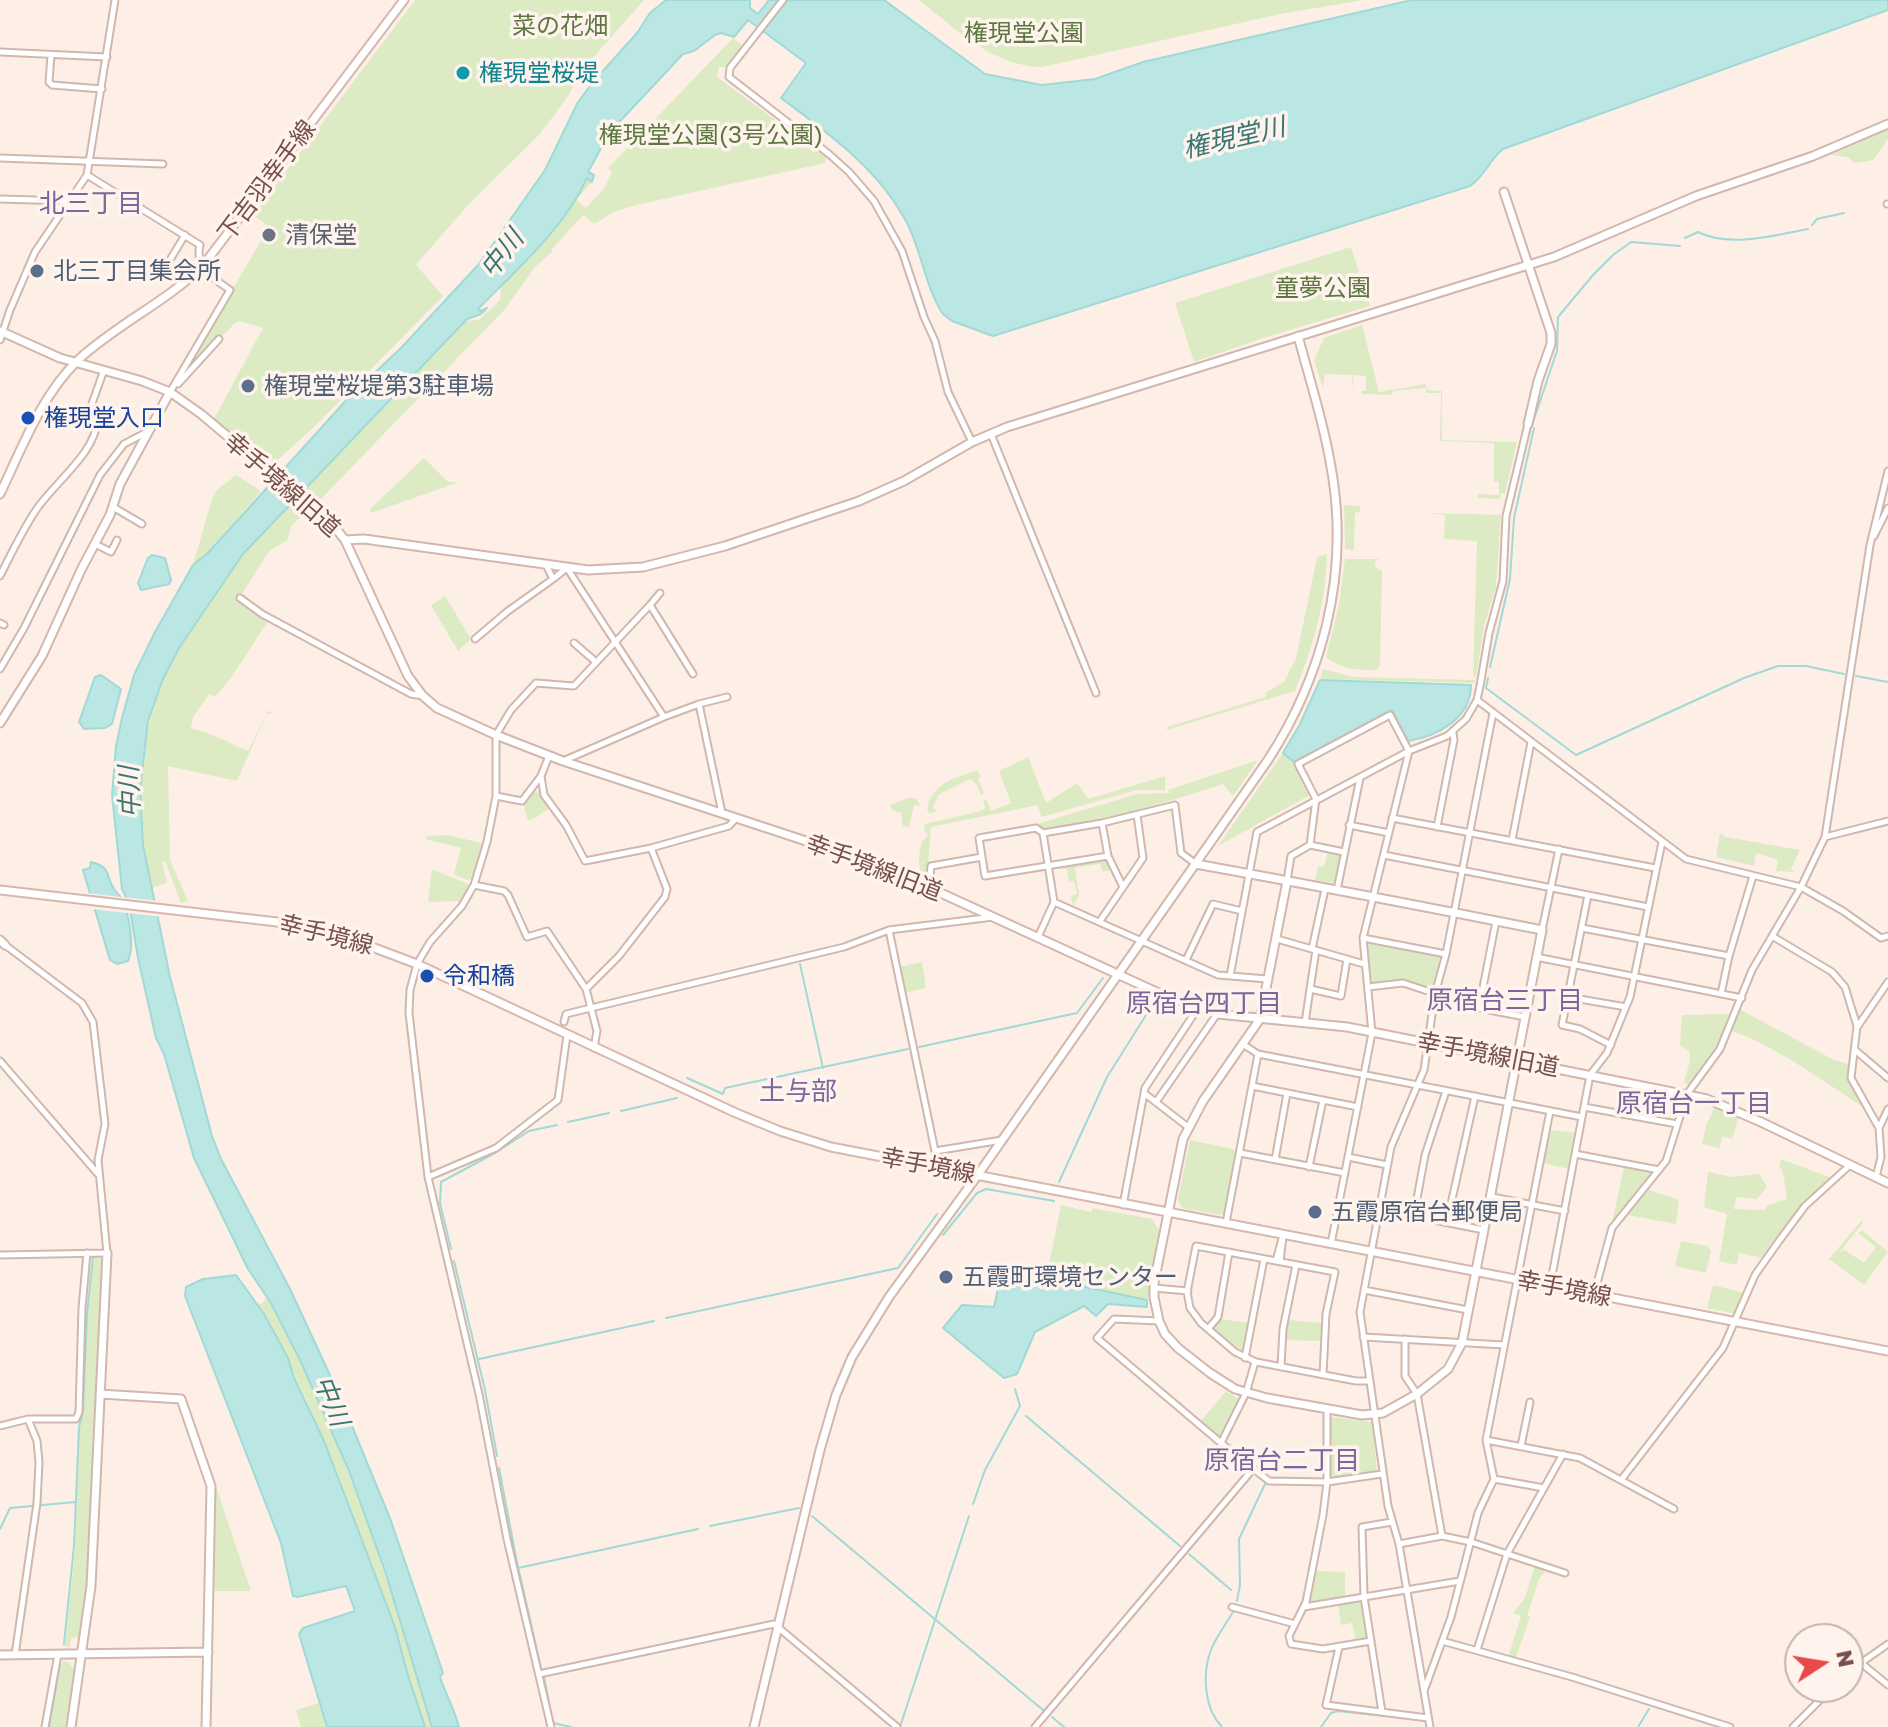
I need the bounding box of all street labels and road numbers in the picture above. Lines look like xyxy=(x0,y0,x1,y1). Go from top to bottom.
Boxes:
street label: 下吉羽幸手線 xyxy=(212,115,322,247)
street label: 幸手境線旧道 xyxy=(218,427,346,543)
street label: 幸手境線旧道 xyxy=(802,829,946,907)
street label: 幸手境線 xyxy=(276,909,376,961)
street label: 幸手境線旧道 xyxy=(1415,1027,1561,1083)
street label: 幸手境線 xyxy=(878,1143,978,1189)
street label: 幸手境線 xyxy=(1514,1266,1614,1312)

